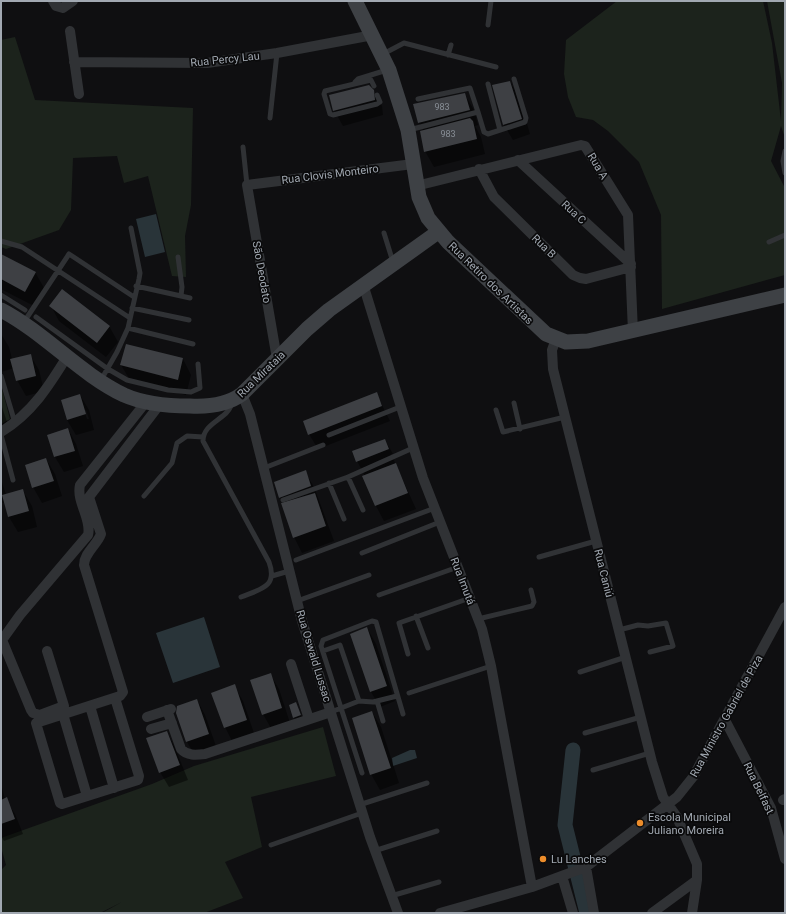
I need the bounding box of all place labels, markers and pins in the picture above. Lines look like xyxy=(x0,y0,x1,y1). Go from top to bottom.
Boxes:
place label: Escola Municipal Juliano Moreira xyxy=(648,811,731,837)
marker: Escola Municipal Juliano Moreira xyxy=(635,818,645,828)
place label: Lu Lanches xyxy=(551,853,607,866)
marker: Lu Lanches xyxy=(538,854,548,864)

